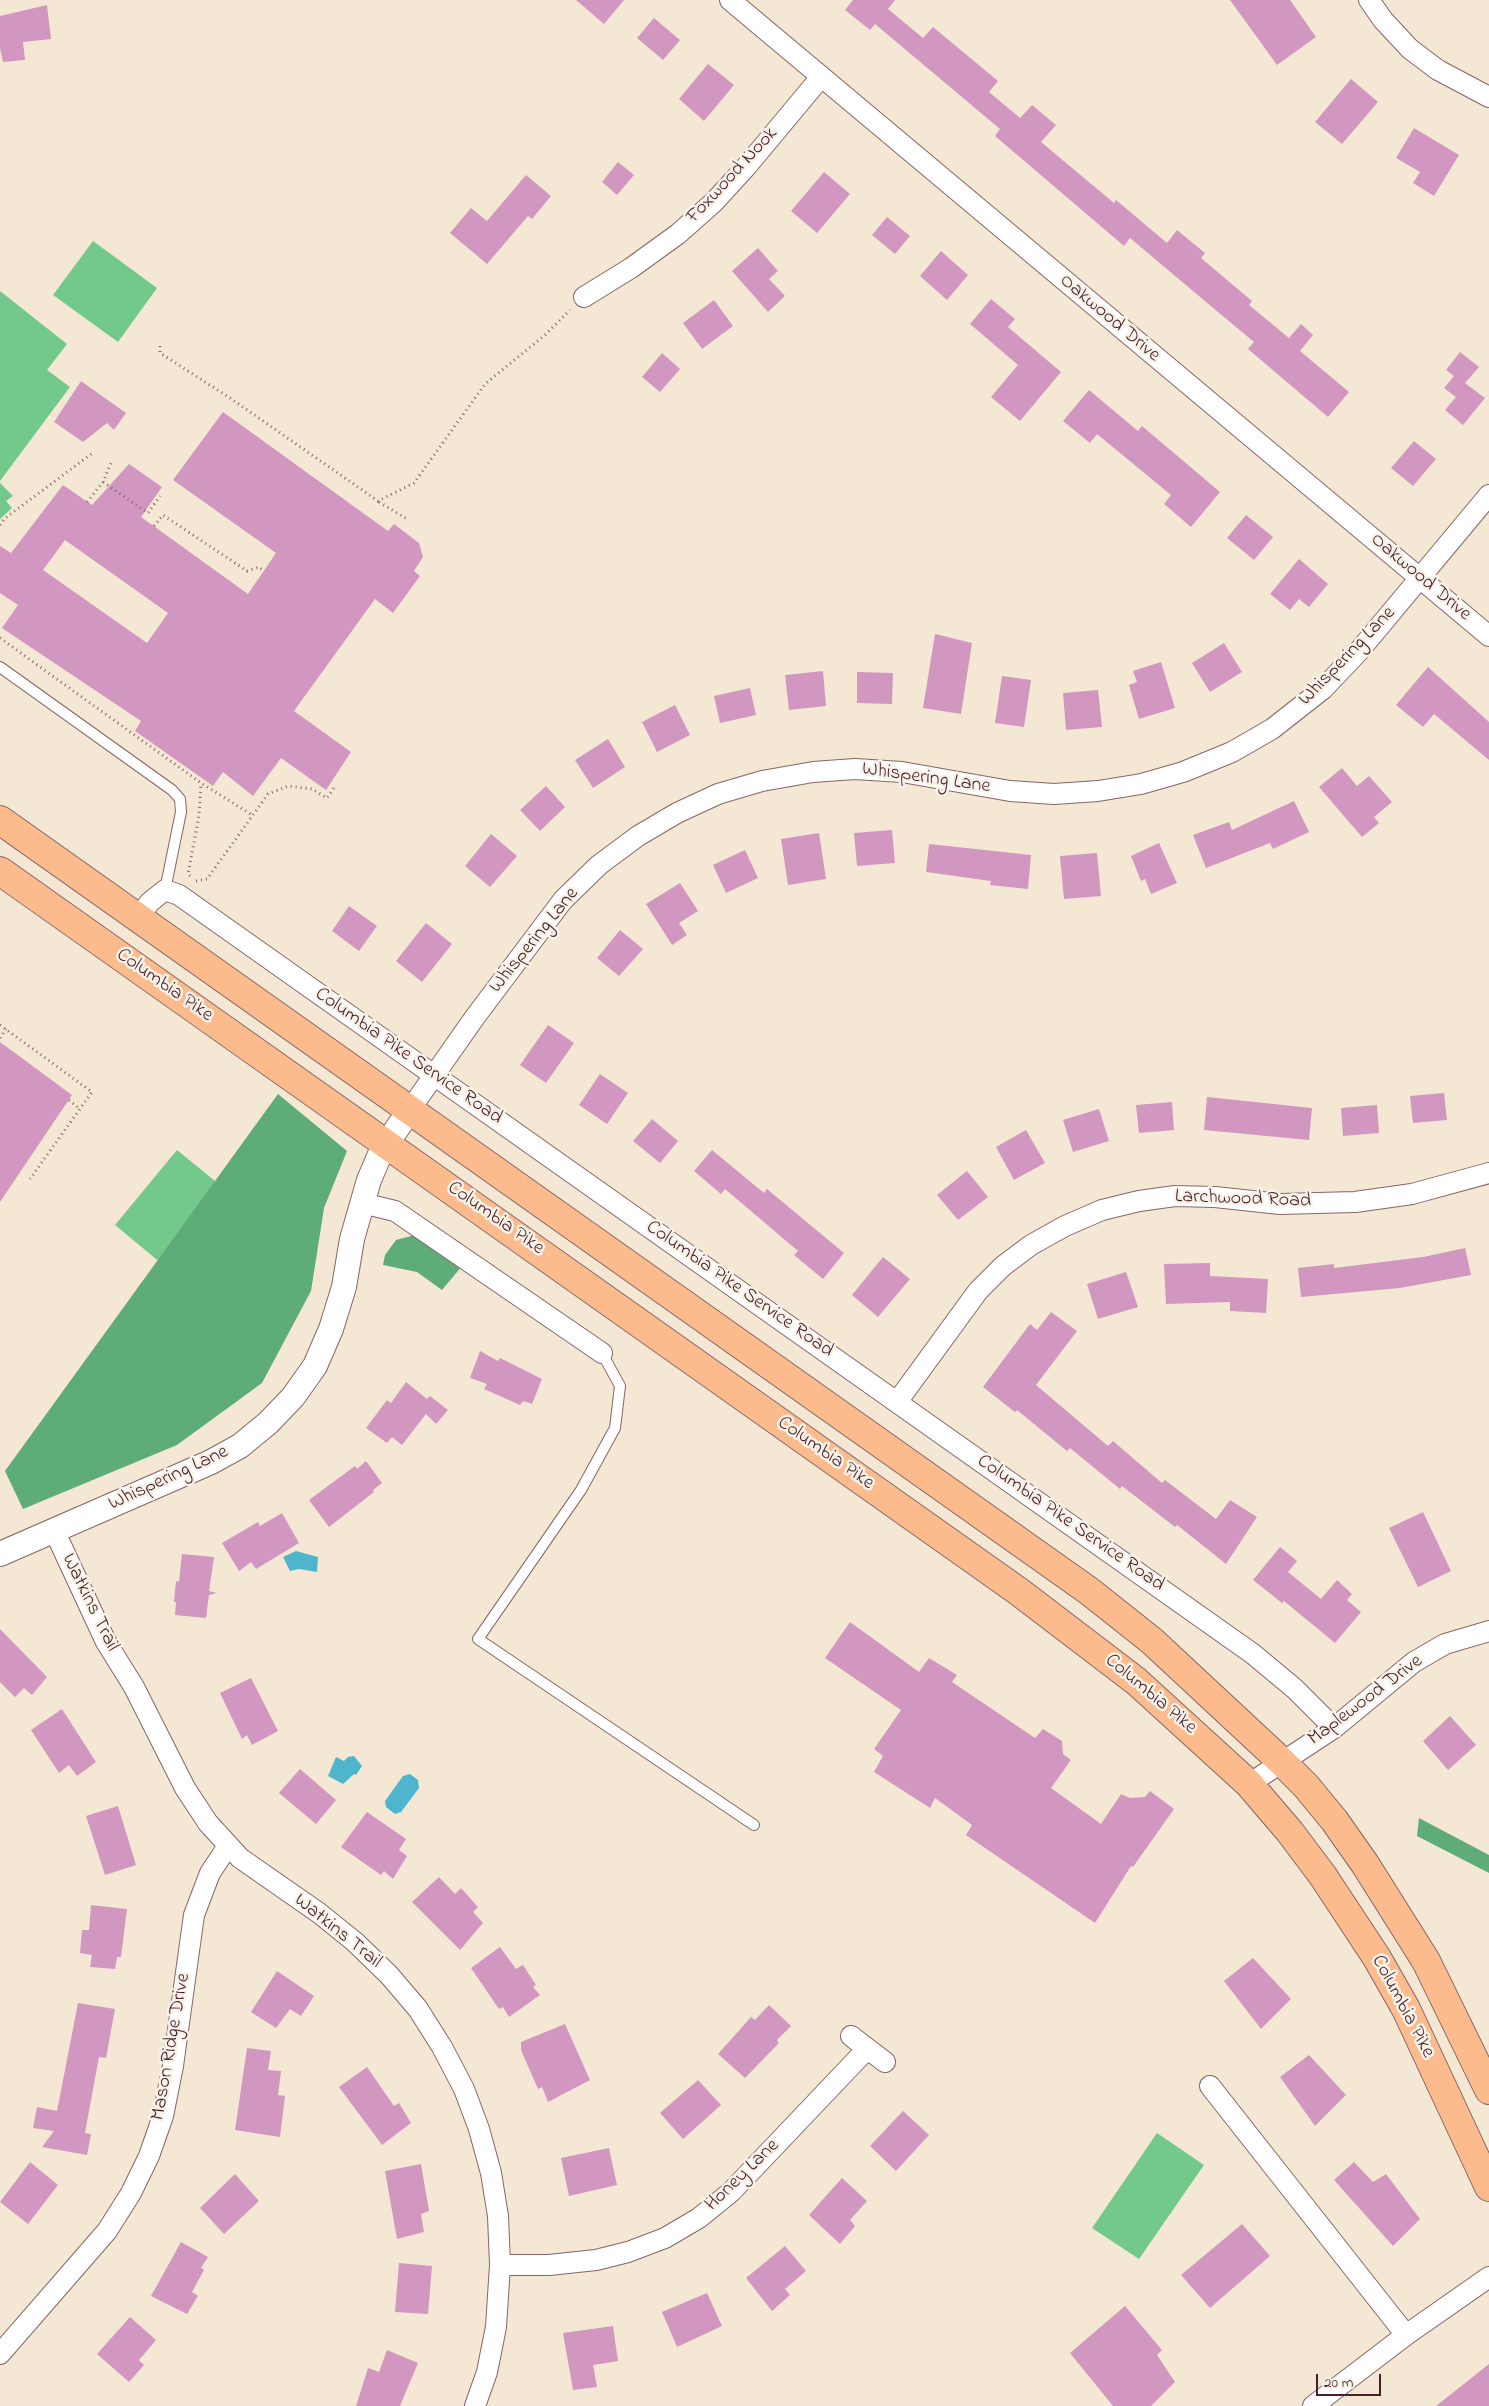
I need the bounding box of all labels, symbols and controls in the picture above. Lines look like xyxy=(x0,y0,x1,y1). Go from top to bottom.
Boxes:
street label: Foxwood Nook xyxy=(682,123,784,229)
street label: Oakwood Drive xyxy=(1054,270,1164,368)
street label: Oakwood Drive xyxy=(1365,529,1475,627)
street label: Whispering Lane xyxy=(1294,602,1402,712)
street label: Whispering Lane xyxy=(860,758,992,800)
street label: Whispering Lane xyxy=(485,883,585,999)
street label: Columbia Pike xyxy=(111,944,217,1028)
street label: Columbia Pike Service Road xyxy=(310,983,506,1131)
street label: Columbia Pike xyxy=(442,1177,548,1261)
street label: Larchwood Road xyxy=(1175,1186,1311,1214)
street label: Columbia Pike Service Road xyxy=(641,1216,837,1364)
street label: Columbia Pike xyxy=(772,1412,878,1496)
street label: Whispering Lane xyxy=(105,1441,233,1517)
street label: Columbia Pike Service Road xyxy=(972,1450,1168,1598)
street label: Watkins Trail xyxy=(55,1550,123,1656)
street label: Columbia Pike xyxy=(1099,1650,1201,1740)
street label: Maplewood Drive xyxy=(1304,1650,1428,1752)
street label: Watkins Trail xyxy=(288,1889,386,1975)
street label: Columbia Pike xyxy=(1365,1952,1439,2062)
street label: Mason Ridge Drive xyxy=(147,1972,197,2122)
street label: Honey Lane xyxy=(701,2135,785,2217)
scale bar xyxy=(1319,2364,1384,2396)
text: 20 m xyxy=(1324,2372,1353,2394)

